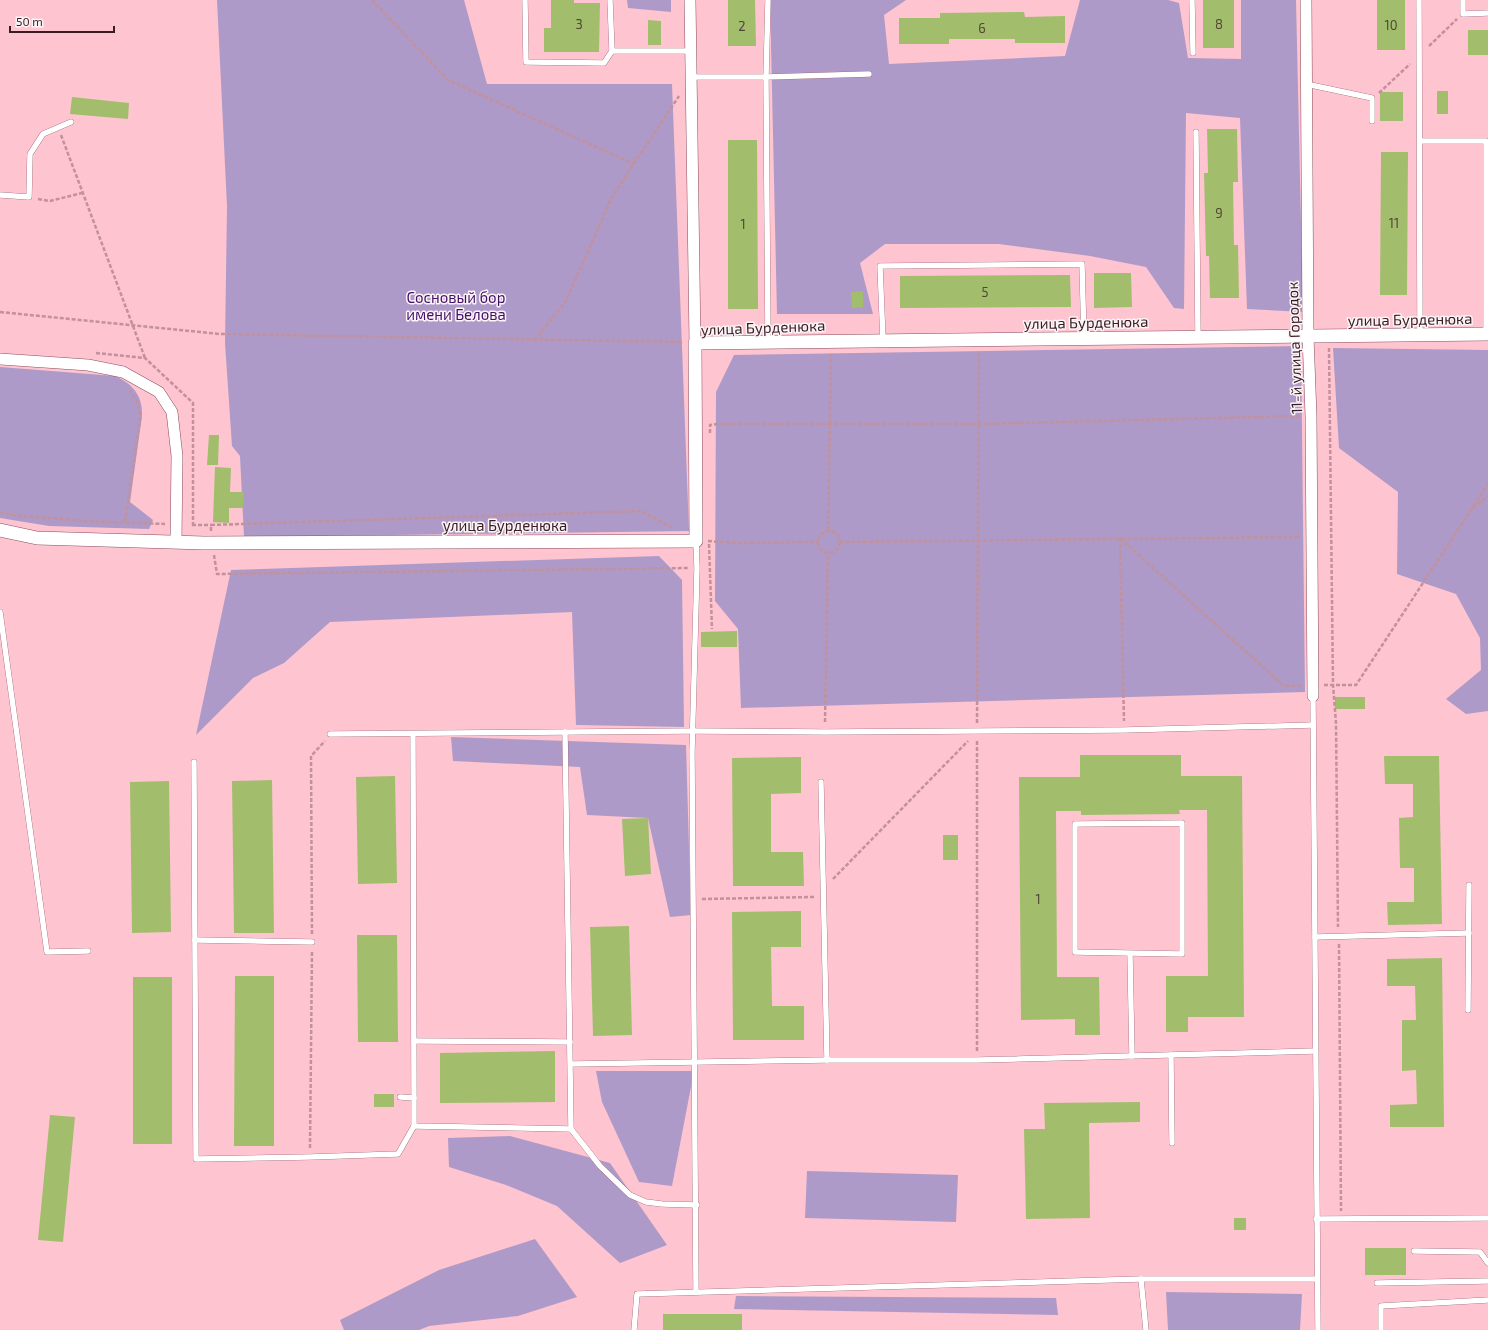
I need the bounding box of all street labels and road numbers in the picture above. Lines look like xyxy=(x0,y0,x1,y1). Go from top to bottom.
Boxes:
street label: 11-й улица Городок xyxy=(1283,281,1306,415)
street label: улица Бурденюка xyxy=(1348,309,1473,330)
street label: улица Бурденюка xyxy=(1024,312,1149,333)
street label: улица Бурденюка xyxy=(700,316,826,339)
street label: улица Бурденюка xyxy=(443,516,567,535)

